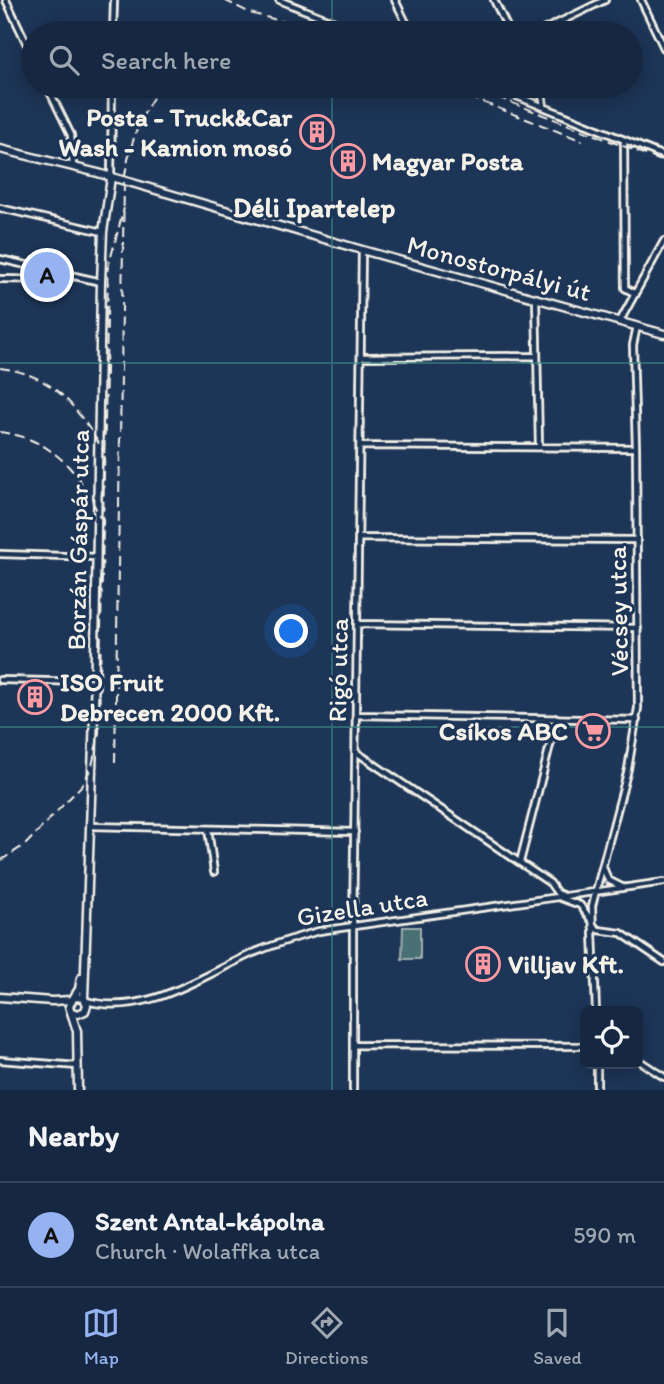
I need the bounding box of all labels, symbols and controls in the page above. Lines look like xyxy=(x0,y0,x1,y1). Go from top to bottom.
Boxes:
search box xyxy=(21,21,643,98)
icon: search xyxy=(45,41,83,79)
text: Search here xyxy=(101,44,231,76)
place label: Posta - Truck&Car Wash - Kamion mosó xyxy=(58,101,293,163)
building icon: Posta - Truck&Car Wash - Kamion mosó xyxy=(298,113,336,151)
building icon: Magyar Posta xyxy=(329,142,367,180)
place label: Magyar Posta xyxy=(372,145,524,177)
district label: Déli Ipartelep xyxy=(233,190,395,224)
street label: Monostorpályi út xyxy=(404,228,595,308)
pin: A xyxy=(24,249,70,301)
street label: Borzán Gáspár utca xyxy=(60,429,96,651)
street label: Vécsey utca xyxy=(601,545,635,676)
your location xyxy=(274,614,308,648)
street label: Rigó utca xyxy=(321,617,355,723)
place label: ISO Fruit Debrecen 2000 Kft. xyxy=(60,666,280,728)
building icon: ISO Fruit Debrecen 2000 Kft. xyxy=(16,678,54,716)
supermarket icon: Csíkos ABC xyxy=(574,712,612,750)
place label: Csíkos ABC xyxy=(439,715,568,747)
street label: Gizella utca xyxy=(294,881,430,933)
building icon: Villjav Kft. xyxy=(464,945,502,983)
place label: Villjav Kft. xyxy=(508,948,624,980)
map controls xyxy=(580,1006,643,1069)
button: locate xyxy=(580,1006,643,1069)
text: Nearby xyxy=(28,1117,119,1154)
text: Szent Antal-kápolna xyxy=(95,1205,325,1237)
text: A xyxy=(44,1221,58,1249)
text: 590 m xyxy=(573,1221,636,1249)
text: Church · Wolaffka utca xyxy=(95,1237,320,1265)
tab: Map xyxy=(82,1304,120,1369)
tab: Directions xyxy=(285,1304,369,1369)
tab: Saved xyxy=(533,1304,582,1369)

